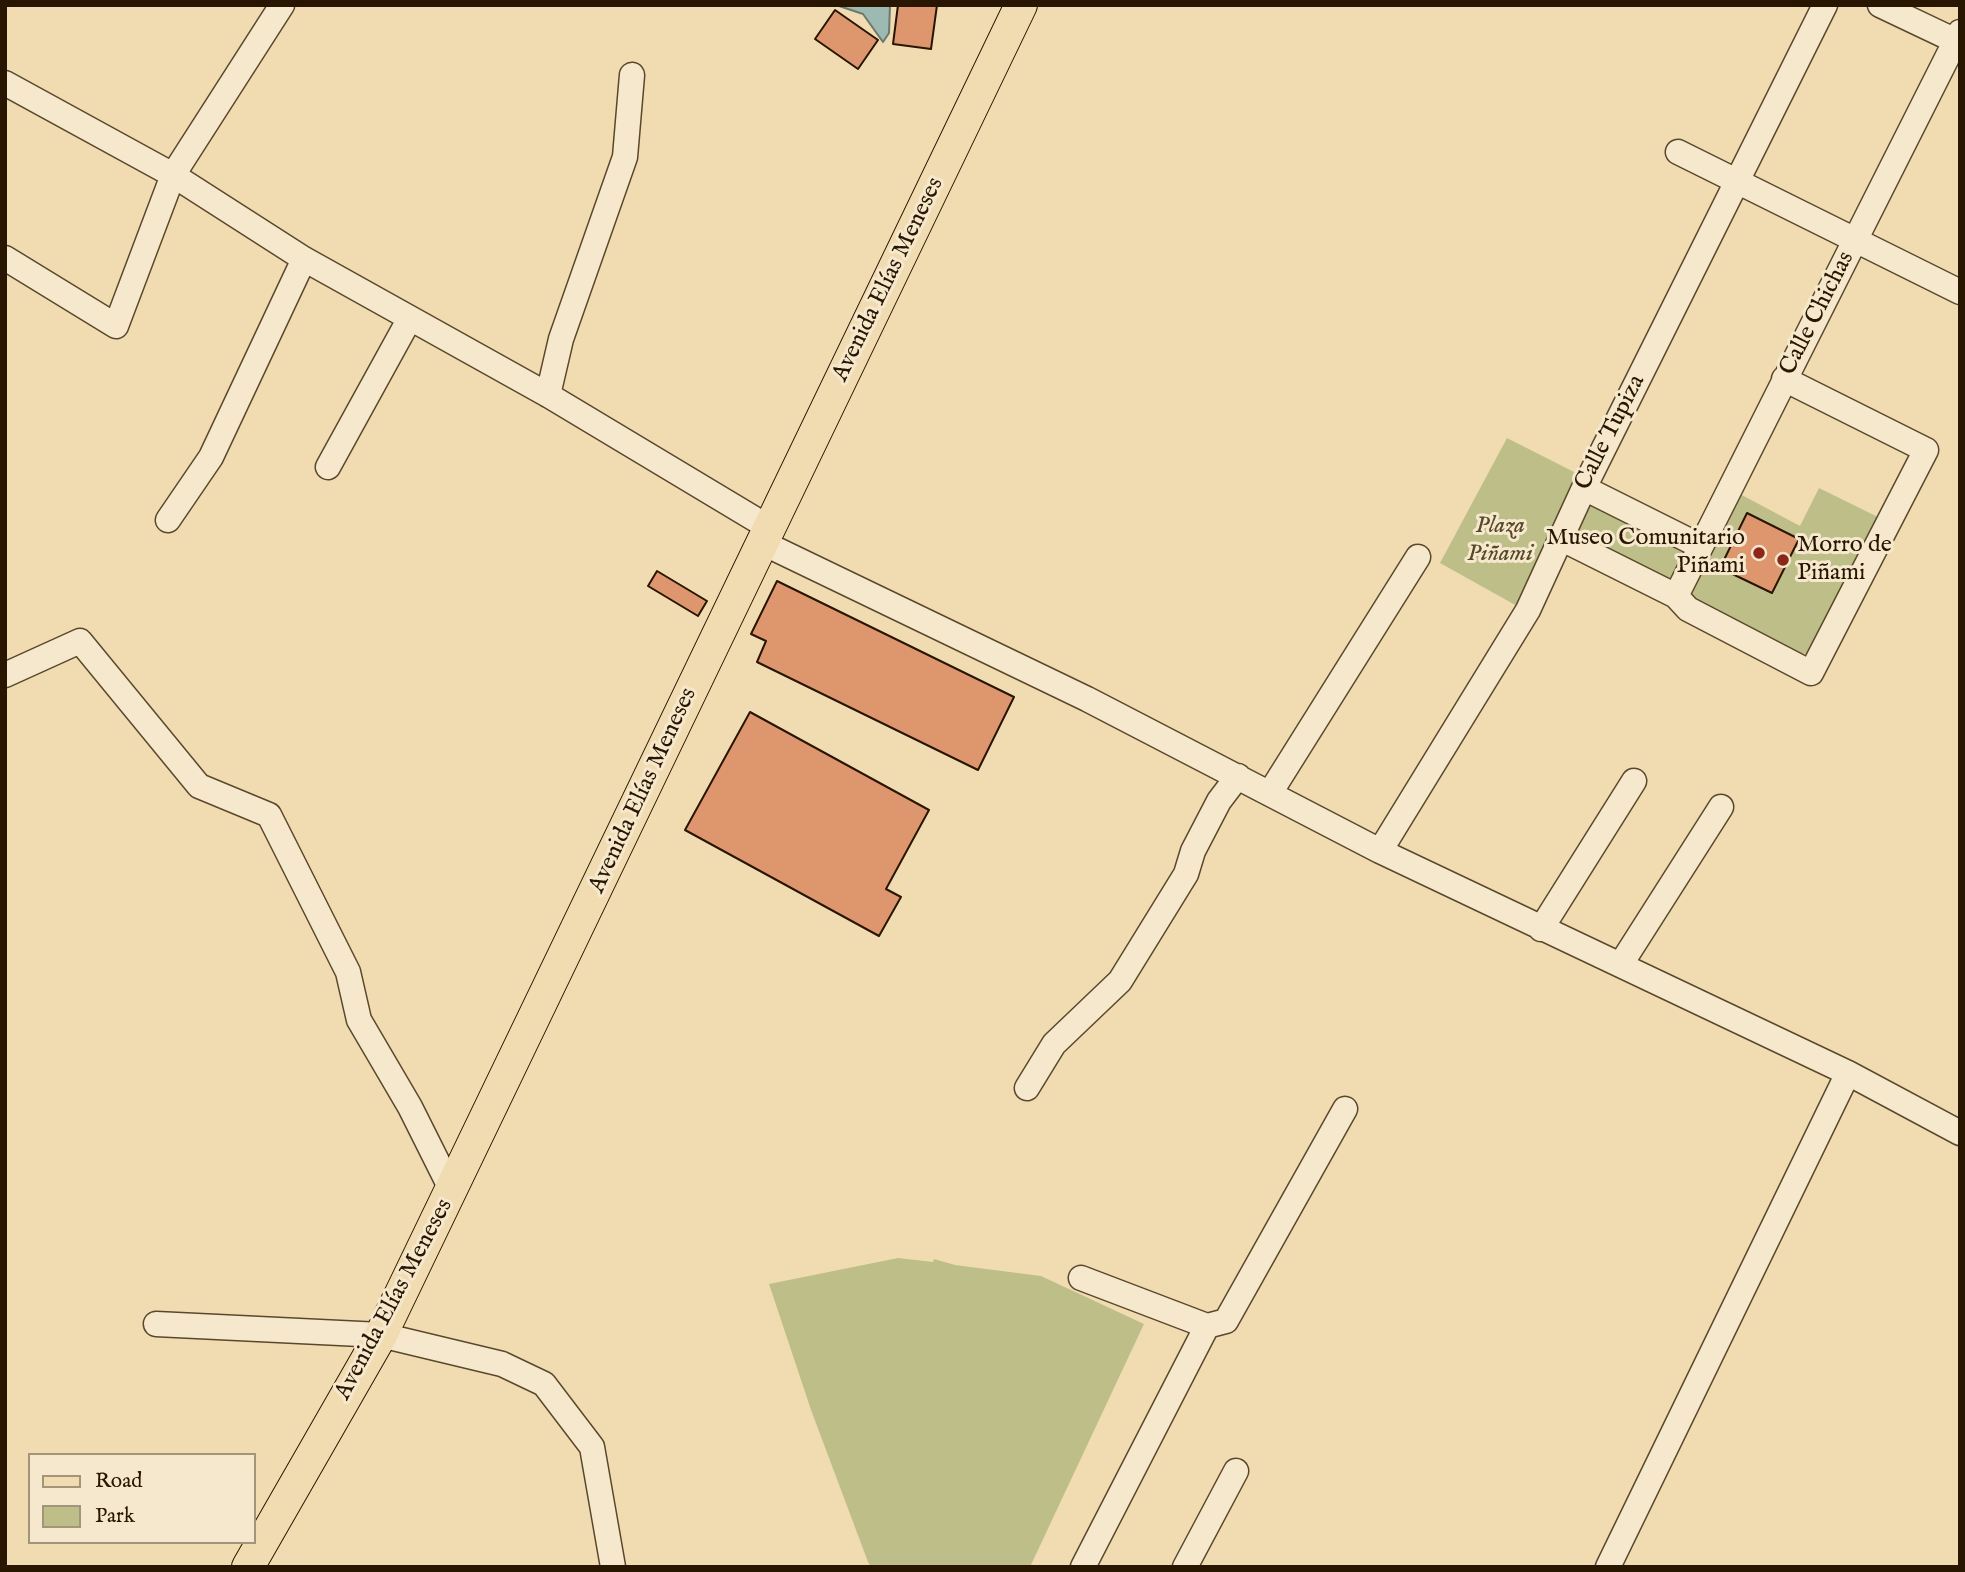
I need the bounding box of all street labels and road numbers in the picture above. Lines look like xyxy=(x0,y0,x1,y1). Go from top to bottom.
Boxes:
street label: Avenida Elías Meneses xyxy=(827,173,951,387)
street label: Calle Chichas xyxy=(1775,247,1861,381)
street label: Calle Tupiza xyxy=(1570,371,1652,495)
street label: Avenida Elías Meneses xyxy=(584,684,704,898)
street label: Avenida Elías Meneses xyxy=(330,1195,460,1405)

